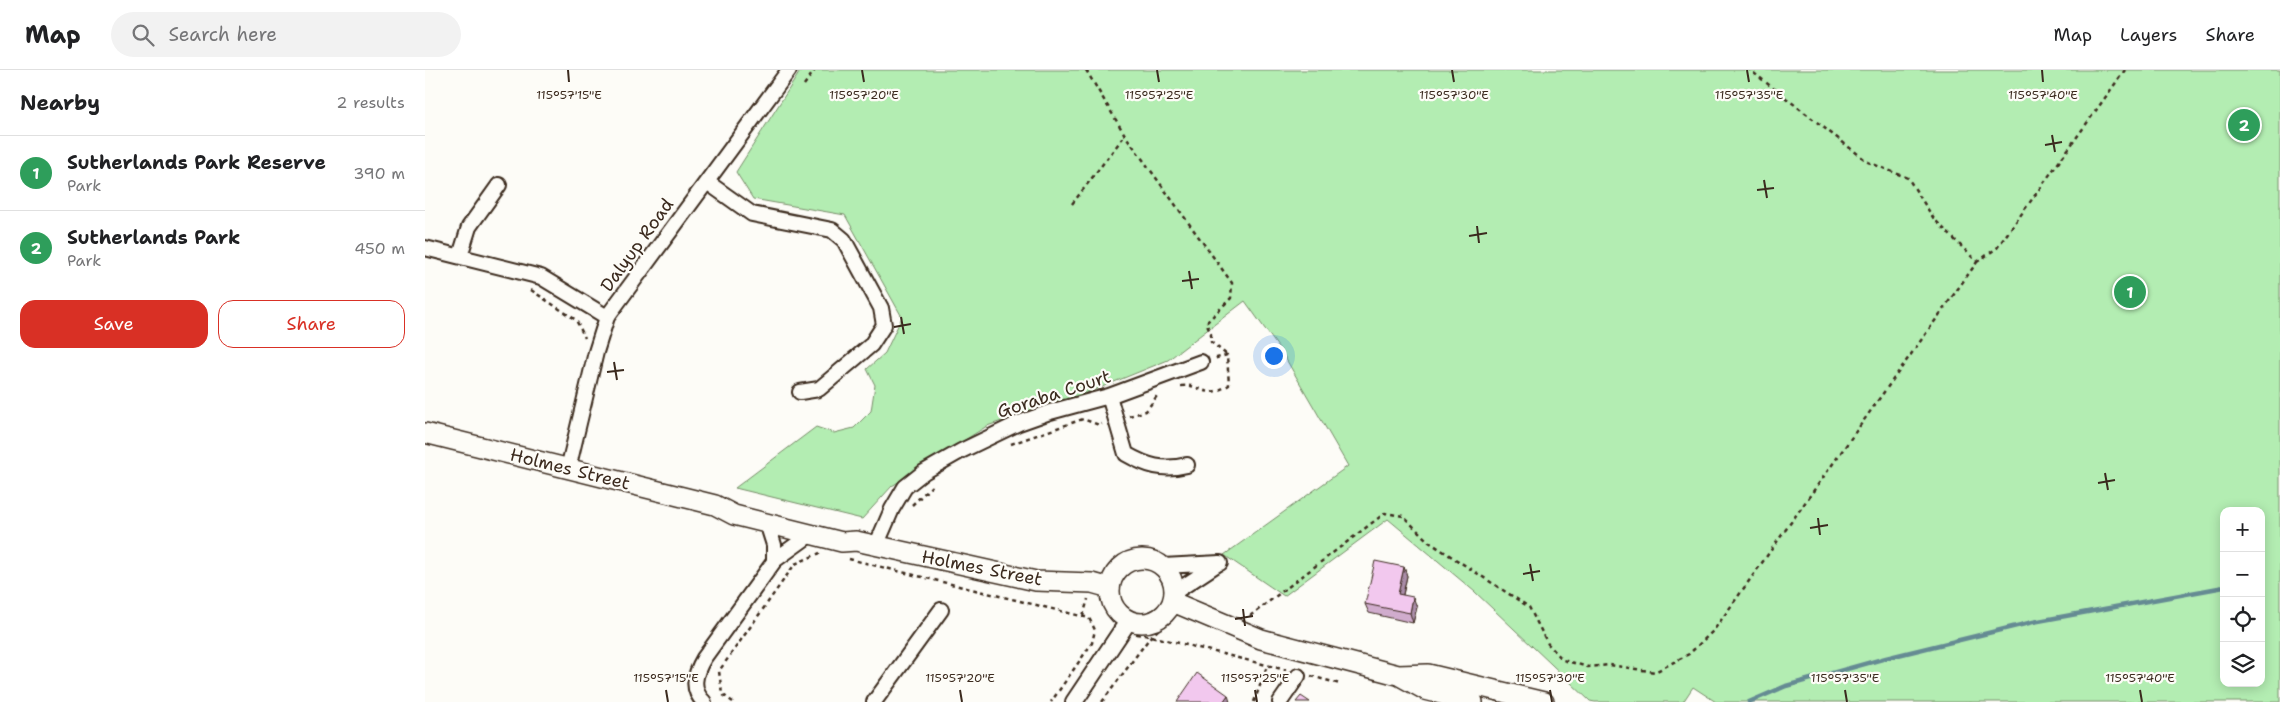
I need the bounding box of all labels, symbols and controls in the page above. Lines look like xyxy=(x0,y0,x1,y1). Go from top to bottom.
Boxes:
search box xyxy=(111,12,461,57)
text: Map xyxy=(25,19,81,51)
icon: search xyxy=(129,21,157,49)
text: Search here xyxy=(169,22,277,47)
text: Map xyxy=(2054,23,2092,47)
text: Layers xyxy=(2120,23,2177,47)
text: Share xyxy=(2205,23,2255,47)
text: 115°57'15"E xyxy=(536,87,602,103)
text: 115°57'20"E xyxy=(829,87,899,103)
text: 115°57'25"E xyxy=(1125,87,1193,103)
text: 115°57'30"E xyxy=(1419,87,1489,103)
text: 115°57'35"E xyxy=(1715,87,1783,103)
text: 115°57'40"E xyxy=(2008,87,2078,103)
text: Nearby xyxy=(20,89,100,117)
text: 2 results xyxy=(336,92,405,113)
pin: 2 xyxy=(2228,106,2260,144)
text: Sutherlands Park Reserve xyxy=(67,150,326,175)
text: 1 xyxy=(32,163,40,184)
text: 390 m xyxy=(353,163,405,184)
text: Park xyxy=(67,175,101,196)
street label: Dalyup Road xyxy=(595,194,679,296)
text: Sutherlands Park xyxy=(67,225,240,250)
text: 2 xyxy=(30,238,42,259)
text: 450 m xyxy=(354,238,405,259)
text: Park xyxy=(67,250,101,271)
pin: 1 xyxy=(2114,273,2146,311)
button: Save xyxy=(20,300,208,348)
button: Share xyxy=(218,300,405,348)
your location xyxy=(1261,343,1287,369)
street label: Goraba Court xyxy=(994,364,1114,424)
street label: Holmes Street xyxy=(508,443,633,496)
map controls xyxy=(2220,507,2265,687)
button: + xyxy=(2220,507,2265,552)
street label: Holmes Street xyxy=(920,545,1045,592)
button: − xyxy=(2220,552,2265,597)
button: locate xyxy=(2220,597,2265,642)
button: layers xyxy=(2220,642,2265,687)
text: 115°57'15"E xyxy=(633,670,699,686)
text: 115°57'20"E xyxy=(925,670,995,686)
text: 115°57'25"E xyxy=(1221,670,1289,686)
text: 115°57'30"E xyxy=(1515,670,1585,686)
text: 115°57'35"E xyxy=(1811,670,1879,686)
text: 115°57'40"E xyxy=(2105,670,2175,686)

